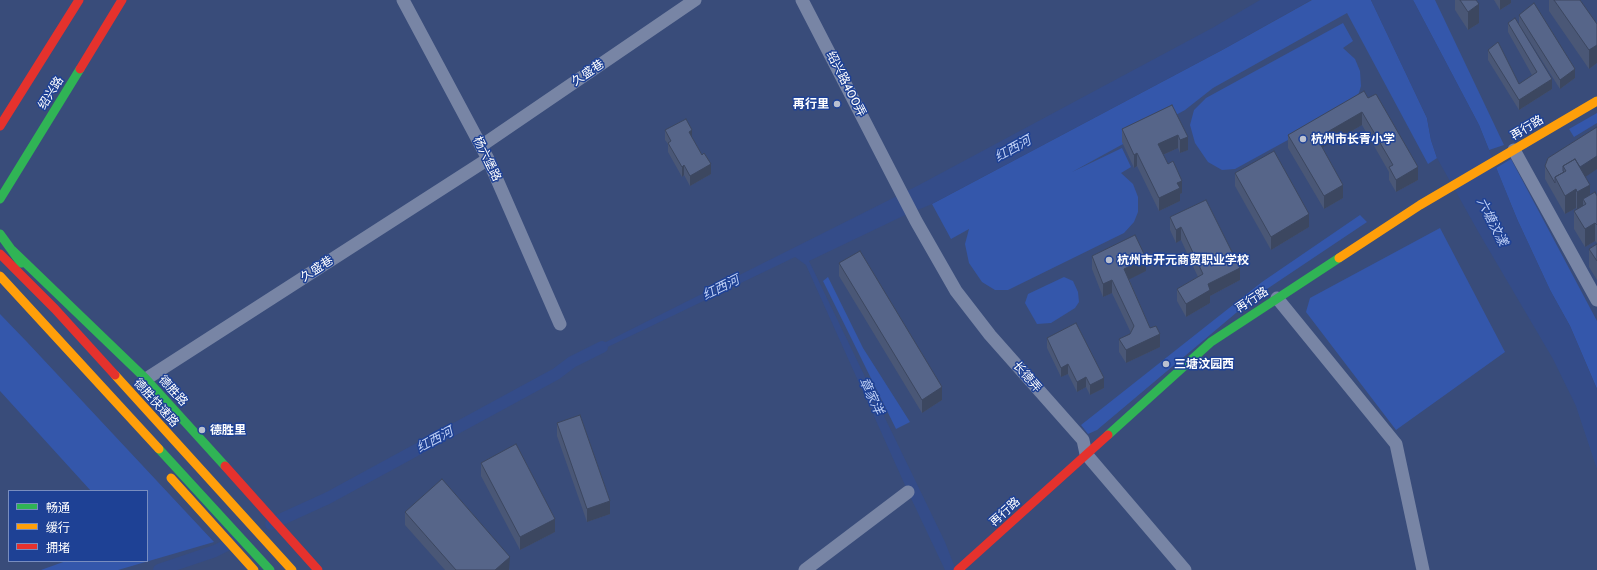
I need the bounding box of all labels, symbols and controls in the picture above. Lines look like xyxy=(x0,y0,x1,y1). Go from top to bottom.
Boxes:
street label: 绍兴路400弄 xyxy=(823,49,869,119)
street label: 久盛巷 xyxy=(569,57,607,89)
street label: 绍兴路 xyxy=(35,74,67,112)
place label: 再行里 xyxy=(793,97,829,111)
marker: 再行里 xyxy=(832,99,842,109)
street label: 再行路 xyxy=(1508,113,1546,143)
place label: 杭州市长青小学 xyxy=(1311,132,1395,146)
water label: 红西河 xyxy=(992,133,1034,165)
street label: 杨六堡路 xyxy=(470,134,504,184)
marker: 杭州市长青小学 xyxy=(1298,134,1308,144)
water label: 六塘汶漾 xyxy=(1473,195,1511,249)
street label: 久盛巷 xyxy=(298,253,336,285)
place label: 杭州市开元商贸职业学校 xyxy=(1117,253,1249,267)
marker: 杭州市开元商贸职业学校 xyxy=(1104,255,1114,265)
water label: 红西河 xyxy=(700,272,742,304)
street label: 再行路 xyxy=(1233,284,1271,316)
place label: 三塘汶园西 xyxy=(1174,357,1234,371)
street label: 长德弄 xyxy=(1010,359,1044,395)
marker: 三塘汶园西 xyxy=(1161,359,1171,369)
street label: 德胜路 xyxy=(156,373,190,409)
water label: 章家洋 xyxy=(856,375,886,417)
street label: 德胜快速路 xyxy=(131,376,181,430)
place label: 德胜里 xyxy=(210,423,246,437)
water label: 红西河 xyxy=(414,424,456,456)
marker: 德胜里 xyxy=(197,425,207,435)
legend xyxy=(8,490,148,562)
street label: 再行路 xyxy=(987,495,1023,529)
text: 畅通 xyxy=(46,500,70,515)
text: 缓行 xyxy=(46,520,70,535)
text: 拥堵 xyxy=(46,540,70,555)

